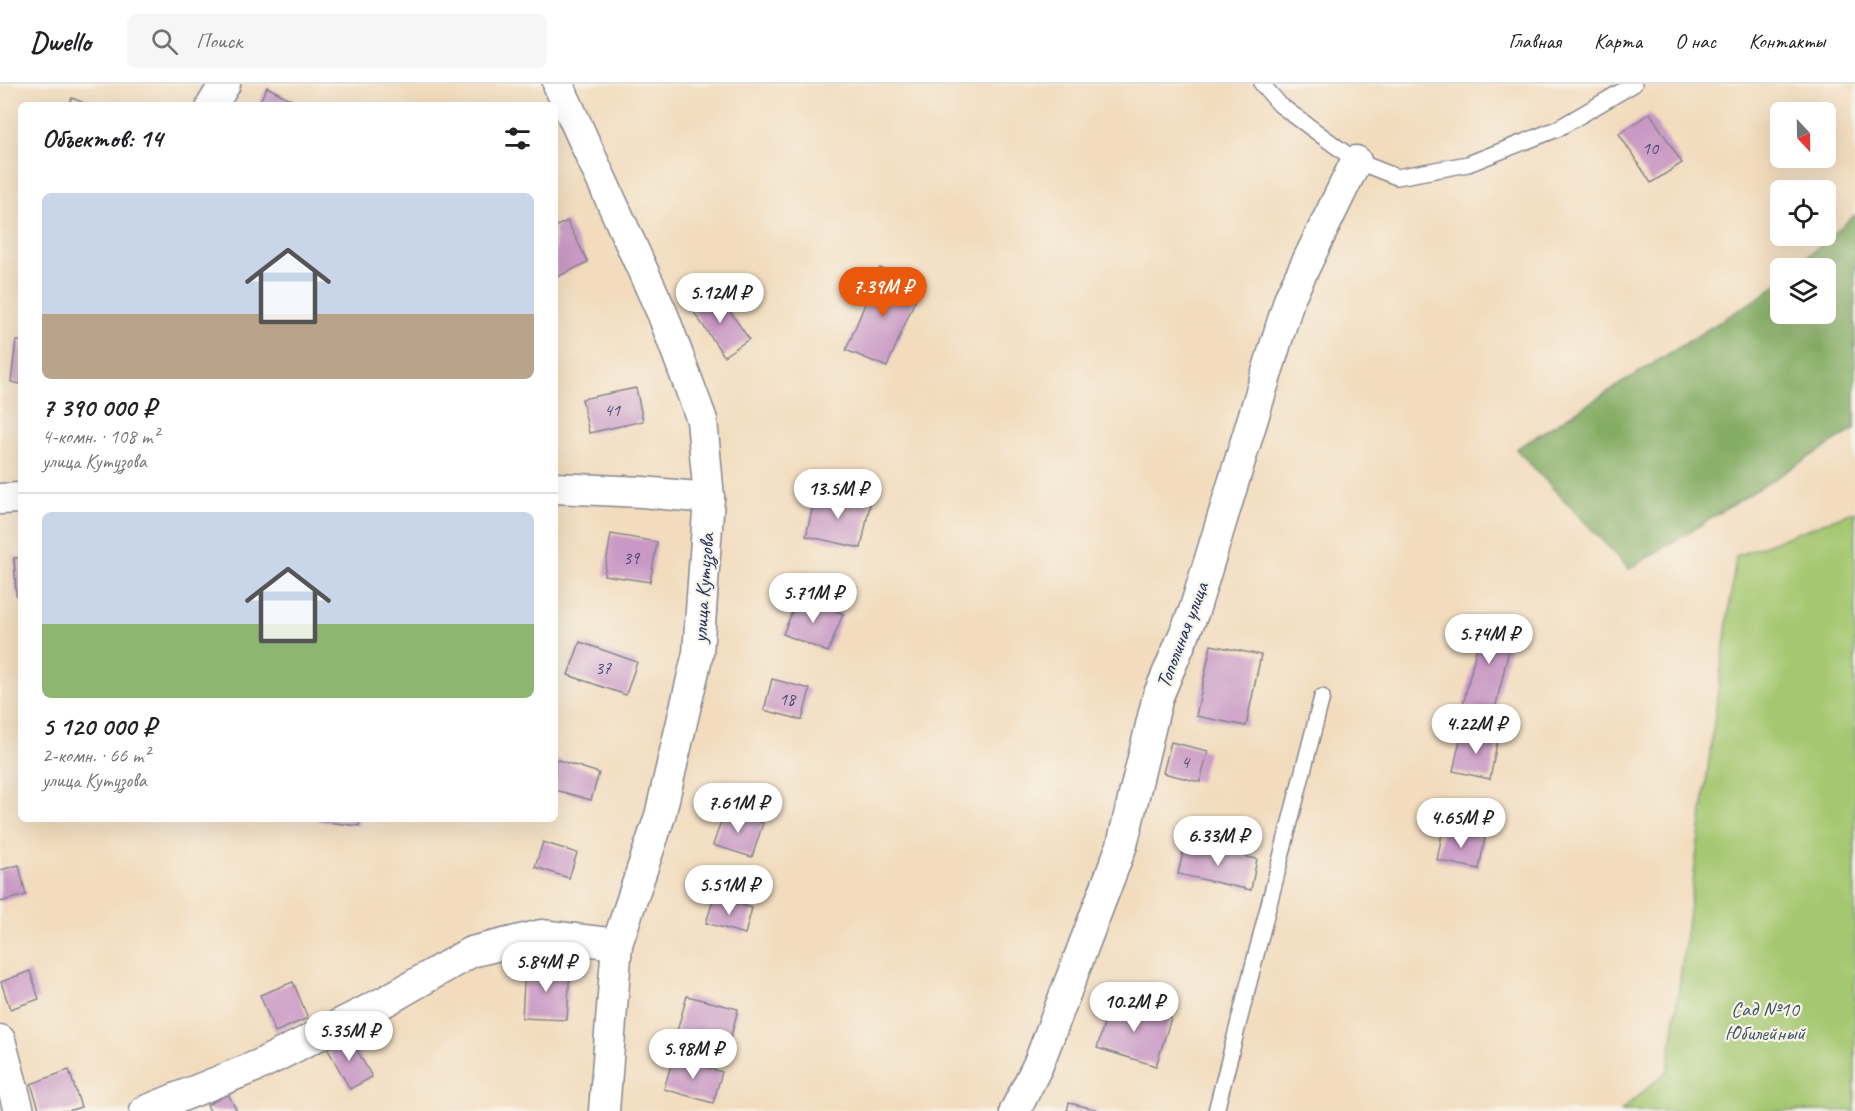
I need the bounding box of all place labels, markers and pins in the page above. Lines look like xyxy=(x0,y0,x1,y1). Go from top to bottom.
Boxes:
pin: 7.39M ₽ xyxy=(828,267,938,318)
pin: 5.12M ₽ xyxy=(665,273,775,324)
pin: 13.5M ₽ xyxy=(783,469,893,520)
pin: 5.71M ₽ xyxy=(758,573,868,624)
pin: 5.74M ₽ xyxy=(1434,614,1544,665)
pin: 4.22M ₽ xyxy=(1421,704,1531,755)
pin: 7.61M ₽ xyxy=(683,783,793,834)
pin: 4.65M ₽ xyxy=(1406,798,1516,849)
pin: 6.33M ₽ xyxy=(1163,816,1273,867)
pin: 5.51M ₽ xyxy=(674,865,784,916)
pin: 5.84M ₽ xyxy=(491,942,601,993)
pin: 10.2M ₽ xyxy=(1079,982,1189,1033)
pin: 5.35M ₽ xyxy=(294,1011,404,1062)
pin: 5.98M ₽ xyxy=(638,1029,748,1080)

